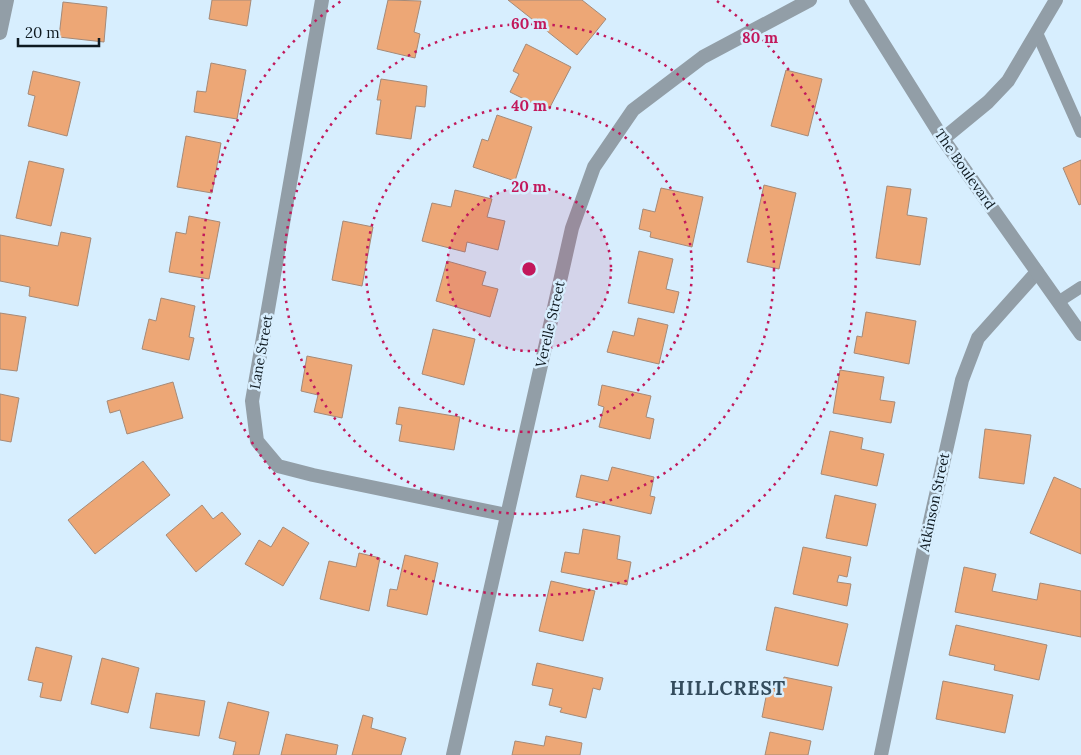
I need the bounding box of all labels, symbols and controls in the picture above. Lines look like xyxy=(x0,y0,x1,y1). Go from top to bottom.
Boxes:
text: 60 m xyxy=(511,14,547,33)
scale bar xyxy=(18,15,99,47)
text: 20 m xyxy=(25,23,60,42)
text: 80 m xyxy=(742,28,778,47)
text: 40 m xyxy=(511,96,547,115)
street label: The Boulevard xyxy=(931,125,999,213)
text: 20 m xyxy=(511,177,547,196)
centre of rings xyxy=(520,260,538,278)
street label: Verelle Street xyxy=(531,278,569,370)
street label: Lane Street xyxy=(246,313,276,391)
street label: Atkinson Street xyxy=(915,450,953,554)
district label: HILLCREST xyxy=(670,676,786,700)

